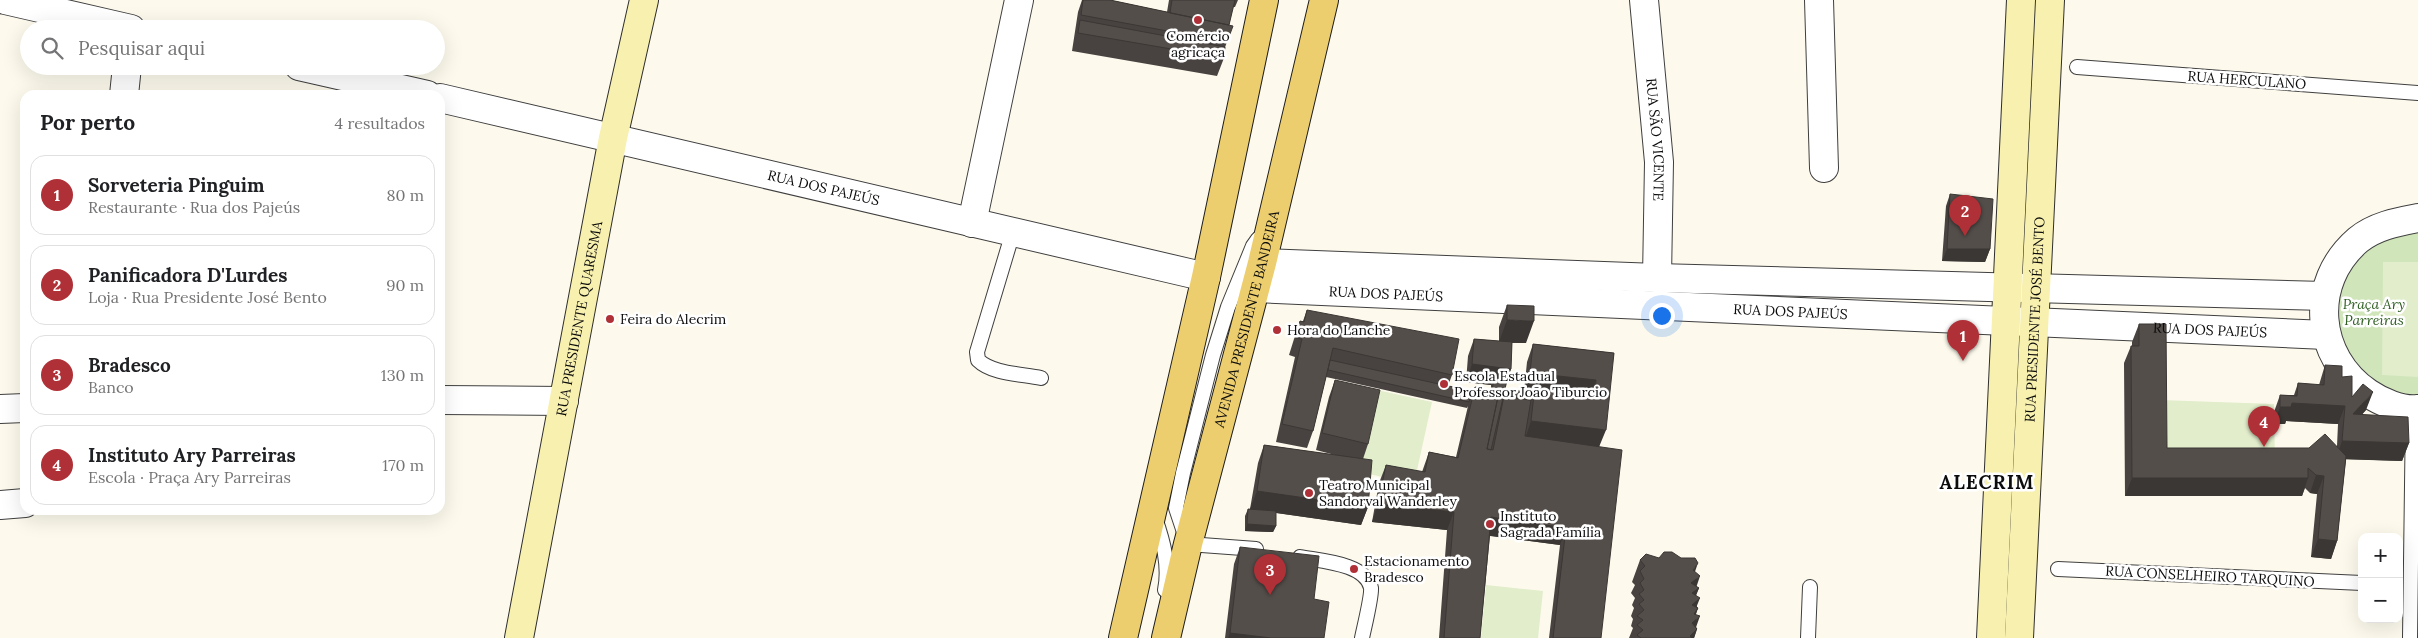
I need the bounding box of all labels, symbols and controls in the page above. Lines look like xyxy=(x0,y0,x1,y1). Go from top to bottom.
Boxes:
marker: Comércio agricaça xyxy=(1192,14,1204,26)
search box xyxy=(20,20,445,75)
place label: Comércio agricaça xyxy=(1166,27,1230,61)
icon: search xyxy=(38,34,66,62)
text: Pesquisar aqui xyxy=(78,36,205,60)
street label: RUA HERCULANO xyxy=(2187,67,2307,93)
street label: RUA SÃO VICENTE xyxy=(1642,77,1668,201)
text: Por perto xyxy=(40,109,135,136)
text: 4 resultados xyxy=(335,113,425,133)
street label: RUA DOS PAJEÚS xyxy=(766,166,881,209)
text: Sorveteria Pinguim xyxy=(88,173,265,197)
text: 1 xyxy=(54,185,60,205)
text: 80 m xyxy=(387,185,424,205)
pin: 2 xyxy=(1949,195,1981,236)
text: Restaurante · Rua dos Pajeús xyxy=(88,197,300,217)
street label: AVENIDA PRESIDENTE BANDEIRA xyxy=(1210,209,1283,431)
street label: RUA PRESIDENTE JOSÉ BENTO xyxy=(2021,216,2048,423)
street label: RUA PRESIDENTE QUARESMA xyxy=(552,219,606,418)
text: Panificadora D'Lurdes xyxy=(88,263,288,287)
text: 2 xyxy=(53,275,61,295)
text: 90 m xyxy=(386,275,424,295)
street label: RUA DOS PAJEÚS xyxy=(1328,282,1444,305)
text: Loja · Rua Presidente José Bento xyxy=(88,287,327,307)
park label: Praça Ary Parreiras xyxy=(2343,295,2405,329)
street label: RUA DOS PAJEÚS xyxy=(1733,300,1848,323)
your location xyxy=(1649,303,1675,329)
place label: Feira do Alecrim xyxy=(620,310,727,328)
marker: Feira do Alecrim xyxy=(604,313,616,325)
street label: RUA DOS PAJEÚS xyxy=(2152,318,2268,341)
pin: 1 xyxy=(1947,320,1979,361)
place label: Hora do Lanche xyxy=(1287,321,1391,339)
marker: Hora do Lanche xyxy=(1271,324,1283,336)
text: Bradesco xyxy=(88,353,171,377)
text: 3 xyxy=(53,365,61,385)
text: 130 m xyxy=(381,365,424,385)
place label: Escola Estadual Professor João Tiburcio xyxy=(1454,367,1607,401)
text: Banco xyxy=(88,377,134,397)
marker: Escola Estadual Professor João Tiburcio xyxy=(1438,378,1450,390)
pin: 4 xyxy=(2248,406,2280,447)
text: Instituto Ary Parreiras xyxy=(88,443,296,467)
text: 4 xyxy=(53,455,61,475)
text: 170 m xyxy=(382,455,424,475)
text: Escola · Praça Ary Parreiras xyxy=(88,467,291,487)
district label: ALECRIM xyxy=(1940,470,2034,494)
place label: Teatro Municipal Sandorval Wanderley xyxy=(1319,476,1457,510)
marker: Teatro Municipal Sandorval Wanderley xyxy=(1303,487,1315,499)
place label: Instituto Sagrada Família xyxy=(1500,507,1601,541)
marker: Instituto Sagrada Família xyxy=(1484,518,1496,530)
map controls xyxy=(2358,533,2403,623)
button: + xyxy=(2358,533,2403,578)
place label: Estacionamento Bradesco xyxy=(1364,552,1469,586)
pin: 3 xyxy=(1254,554,1286,595)
street label: RUA CONSELHEIRO TARQUINO xyxy=(2105,562,2315,590)
marker: Estacionamento Bradesco xyxy=(1348,563,1360,575)
button: − xyxy=(2358,578,2403,623)

